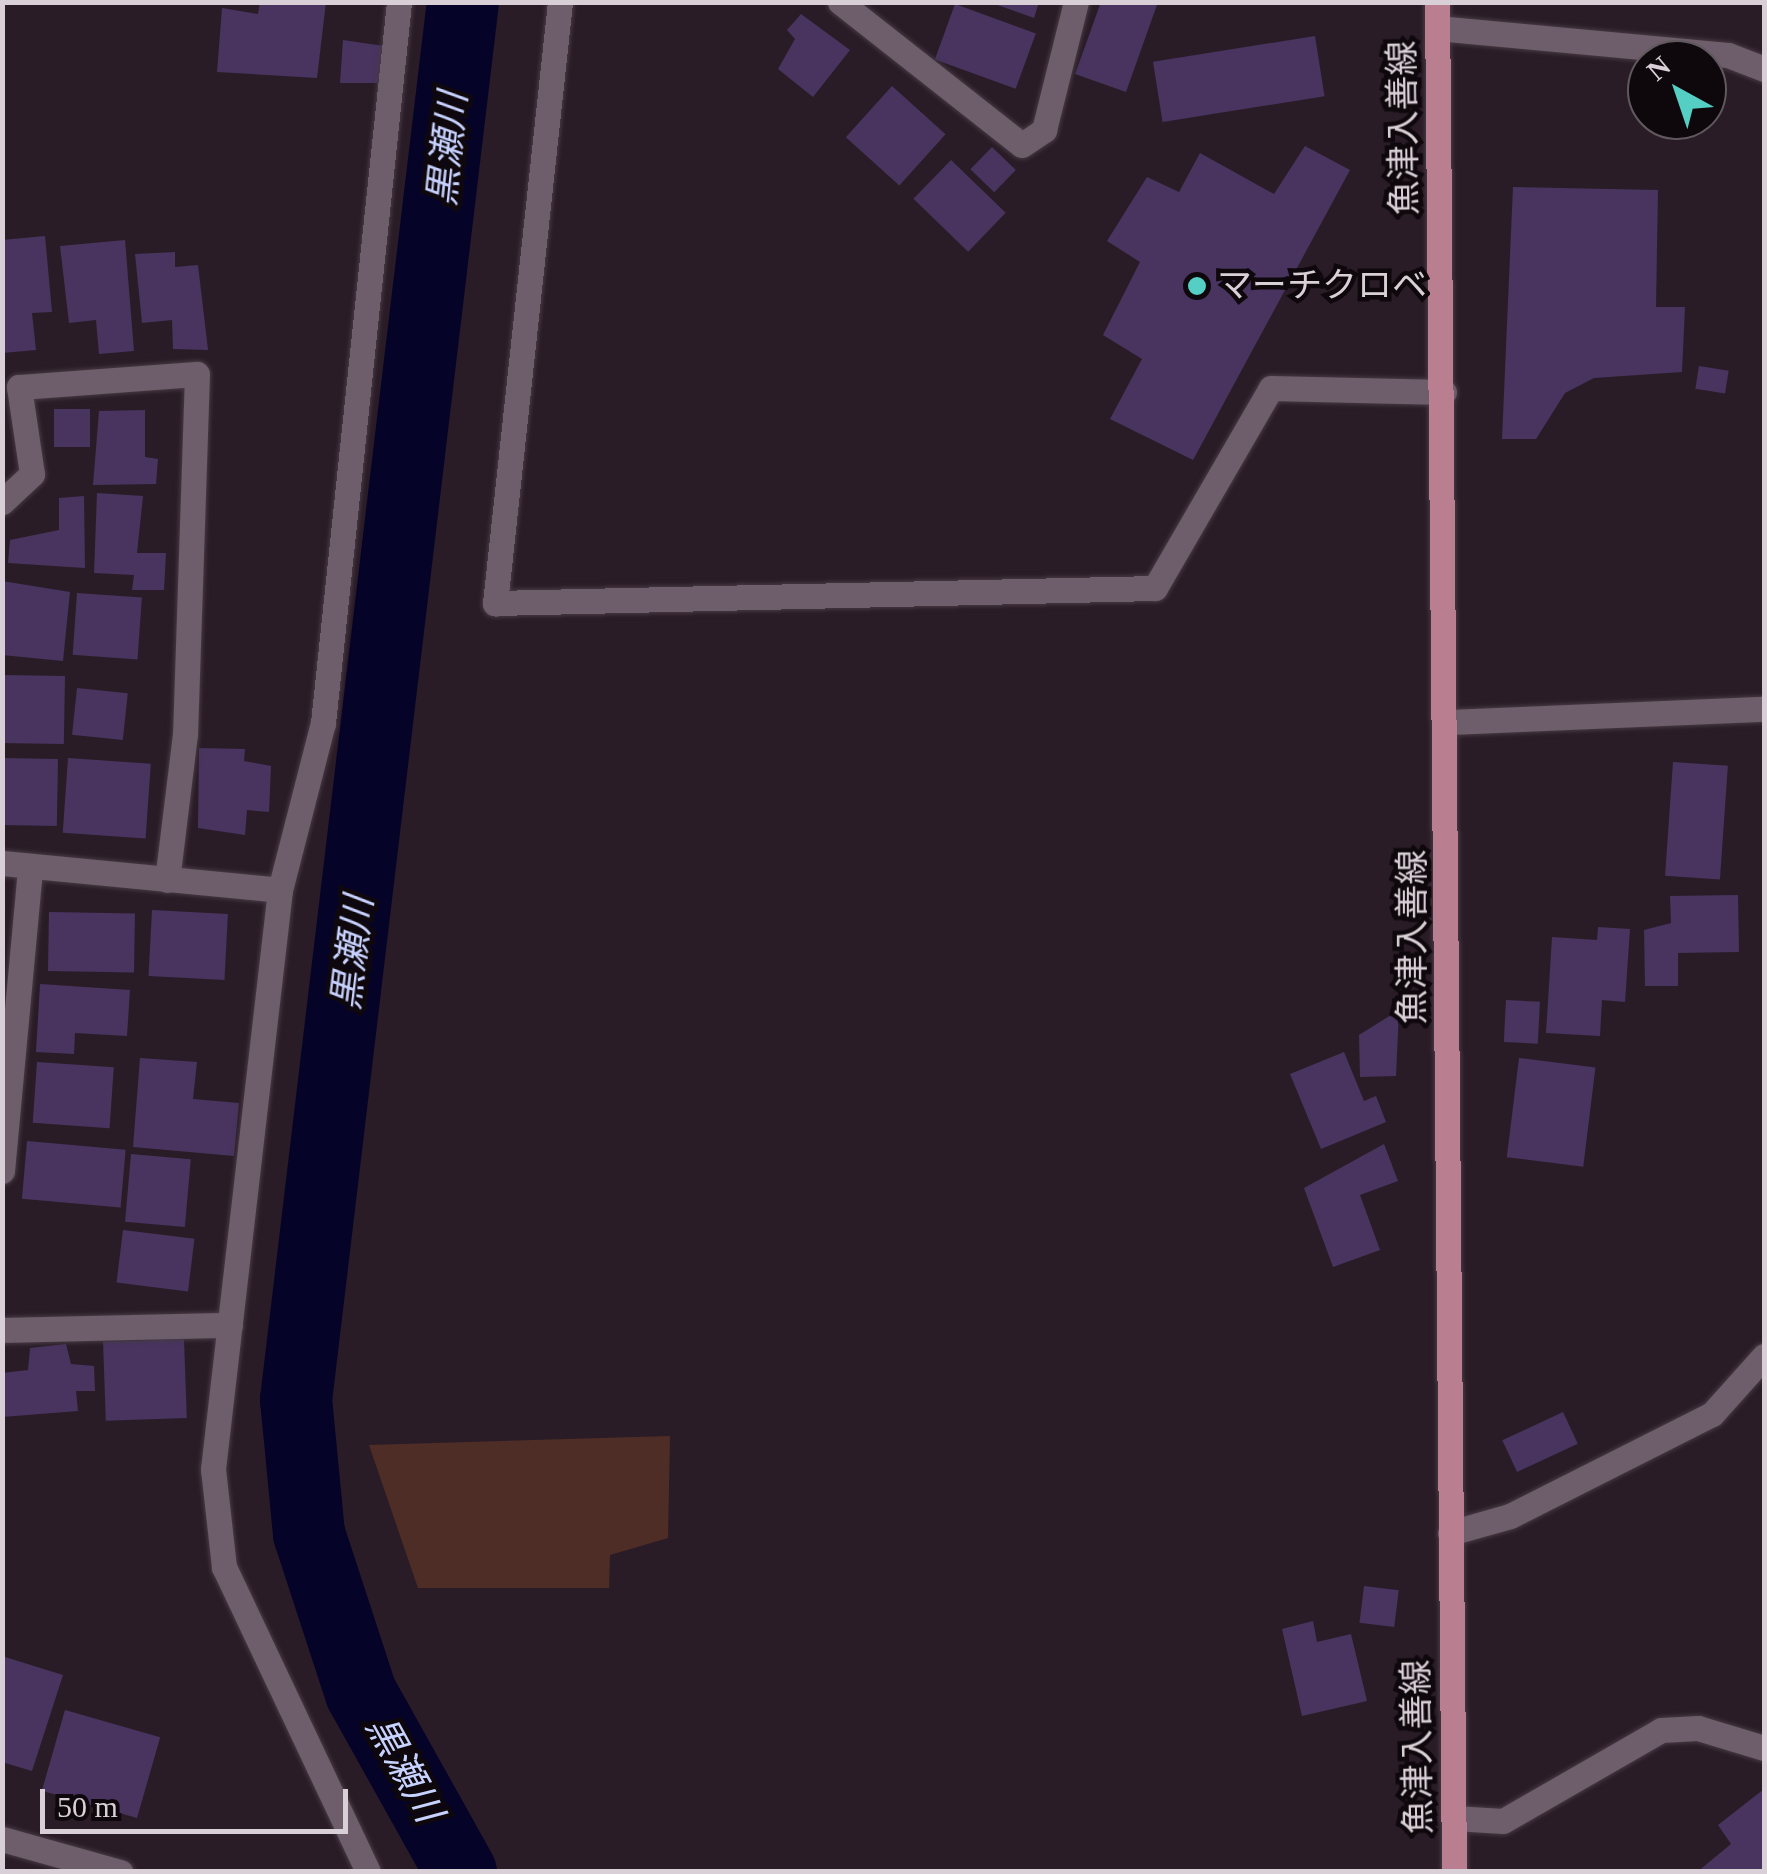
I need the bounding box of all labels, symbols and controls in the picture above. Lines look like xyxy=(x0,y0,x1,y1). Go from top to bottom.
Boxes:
street label: 魚津入善線 xyxy=(1381,40,1427,216)
north arrow xyxy=(1627,40,1727,140)
text: N xyxy=(1641,50,1676,87)
water label: 黒瀬川 xyxy=(419,90,477,208)
place label: マーチクロベ xyxy=(1217,265,1427,307)
marker: マーチクロベ xyxy=(1186,275,1208,297)
street label: 魚津入善線 xyxy=(1392,850,1434,1024)
water label: 黒瀬川 xyxy=(323,894,383,1012)
street label: 魚津入善線 xyxy=(1395,1659,1441,1835)
water label: 黒瀬川 xyxy=(356,1708,452,1830)
scale bar xyxy=(45,1769,352,1831)
text: 50 m xyxy=(57,1790,118,1823)

